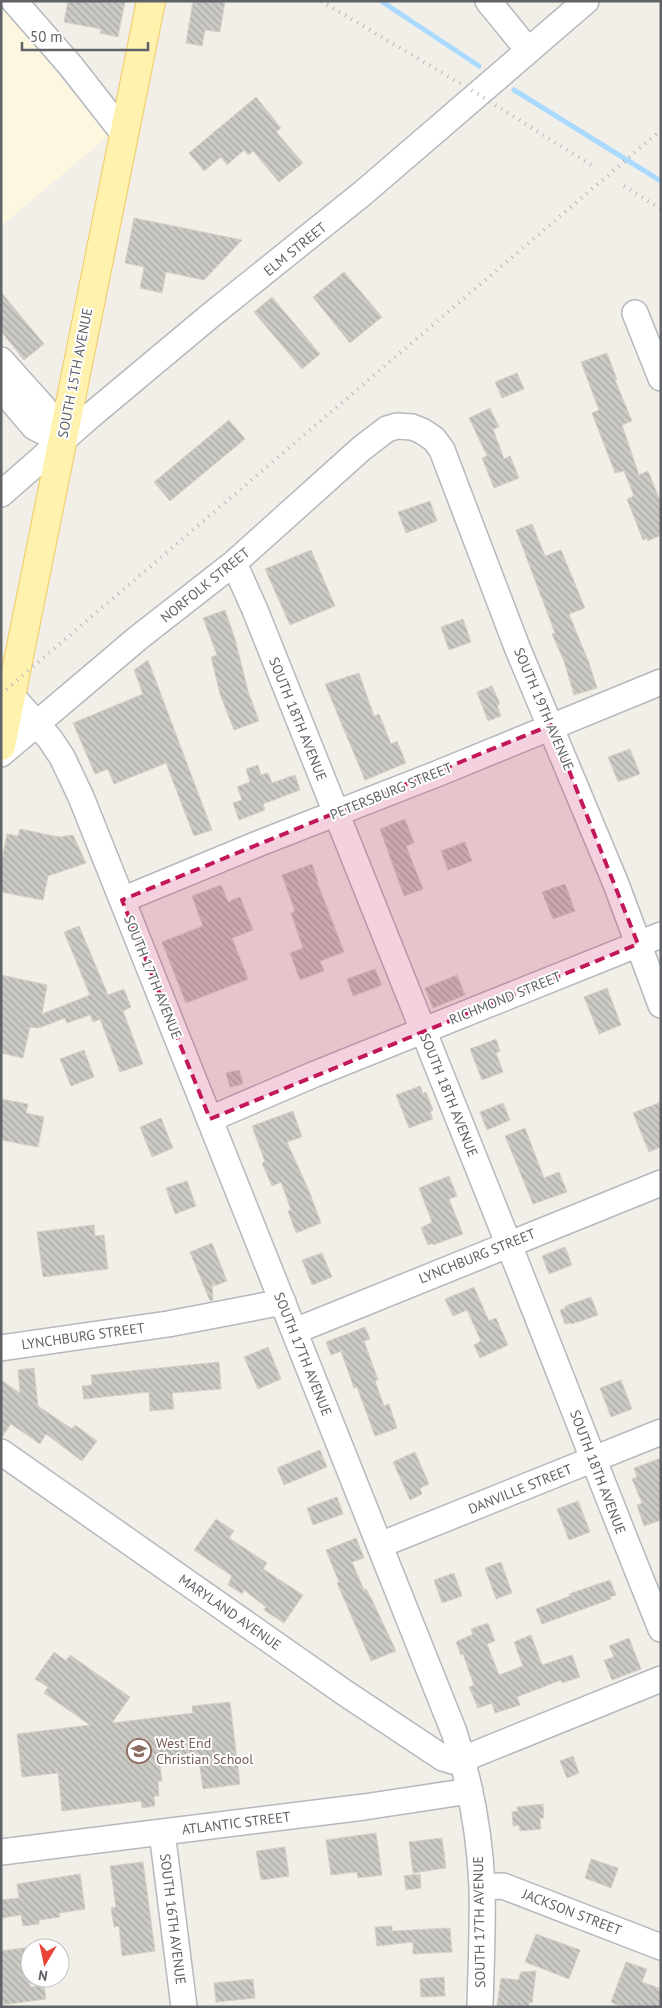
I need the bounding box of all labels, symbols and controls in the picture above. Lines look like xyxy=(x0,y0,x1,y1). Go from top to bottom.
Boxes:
scale bar xyxy=(22,20,149,52)
text: 50 m xyxy=(30,27,63,46)
street label: ELM STREET xyxy=(260,218,330,280)
street label: SOUTH 15TH AVENUE xyxy=(54,307,96,439)
street label: NORFOLK STREET xyxy=(157,543,253,626)
street label: SOUTH 19TH AVENUE xyxy=(510,645,578,773)
street label: SOUTH 18TH AVENUE xyxy=(265,654,331,784)
street label: PETERSBURG STREET xyxy=(327,758,455,824)
street label: SOUTH 17TH AVENUE xyxy=(120,912,186,1042)
street label: RICHMOND STREET xyxy=(446,967,564,1029)
street label: SOUTH 18TH AVENUE xyxy=(416,1030,482,1160)
street label: LYNCHBURG STREET xyxy=(416,1224,538,1288)
street label: SOUTH 17TH AVENUE xyxy=(270,1289,336,1419)
street label: LYNCHBURG STREET xyxy=(20,1318,146,1354)
street label: SOUTH 18TH AVENUE xyxy=(566,1407,630,1537)
street label: DANVILLE STREET xyxy=(465,1460,575,1518)
street label: MARYLAND AVENUE xyxy=(175,1570,285,1654)
place label: West End Christian School xyxy=(156,1734,253,1768)
school or university icon: West End Christian School xyxy=(126,1738,152,1764)
street label: ATLANTIC STREET xyxy=(181,1807,292,1839)
street label: SOUTH 16TH AVENUE xyxy=(156,1852,190,1986)
street label: SOUTH 17TH AVENUE xyxy=(469,1856,489,1988)
street label: JACKSON STREET xyxy=(519,1884,624,1939)
north arrow xyxy=(20,1938,70,1988)
text: N xyxy=(37,1966,49,1985)

